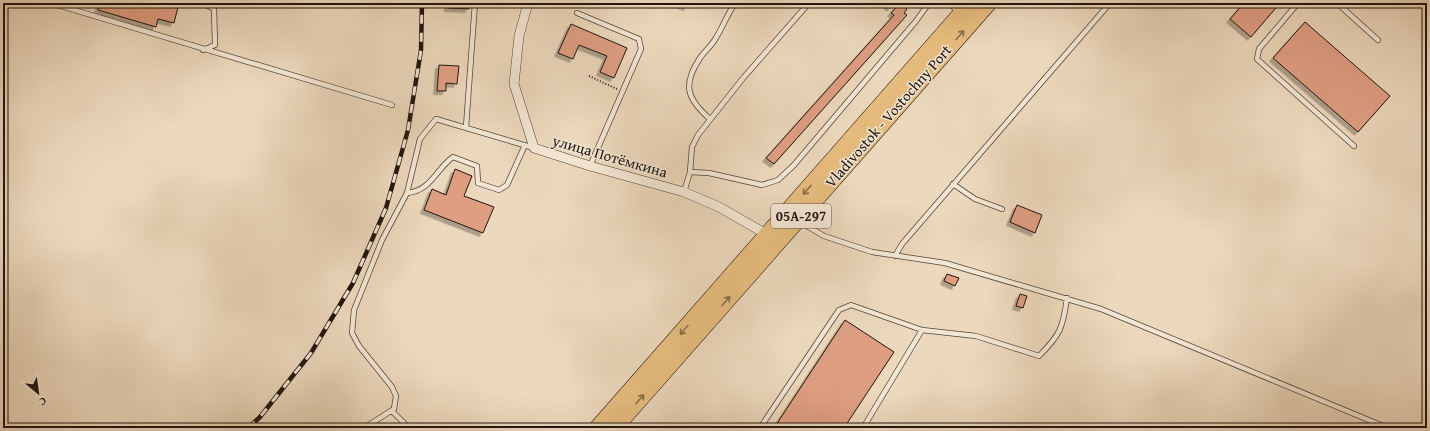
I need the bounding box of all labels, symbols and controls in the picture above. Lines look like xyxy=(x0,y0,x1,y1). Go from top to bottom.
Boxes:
one-way arrow xyxy=(955,30,964,41)
street label: Vladivostok - Vostochny Port xyxy=(820,39,956,192)
street label: улица Потёмкина xyxy=(549,129,671,183)
one-way arrow xyxy=(802,185,811,196)
road number: 05А-297 xyxy=(771,204,831,228)
one-way arrow xyxy=(721,296,730,306)
one-way arrow xyxy=(679,325,689,335)
north arrow xyxy=(18,373,58,413)
text: С xyxy=(36,393,49,410)
one-way arrow xyxy=(635,393,644,404)

